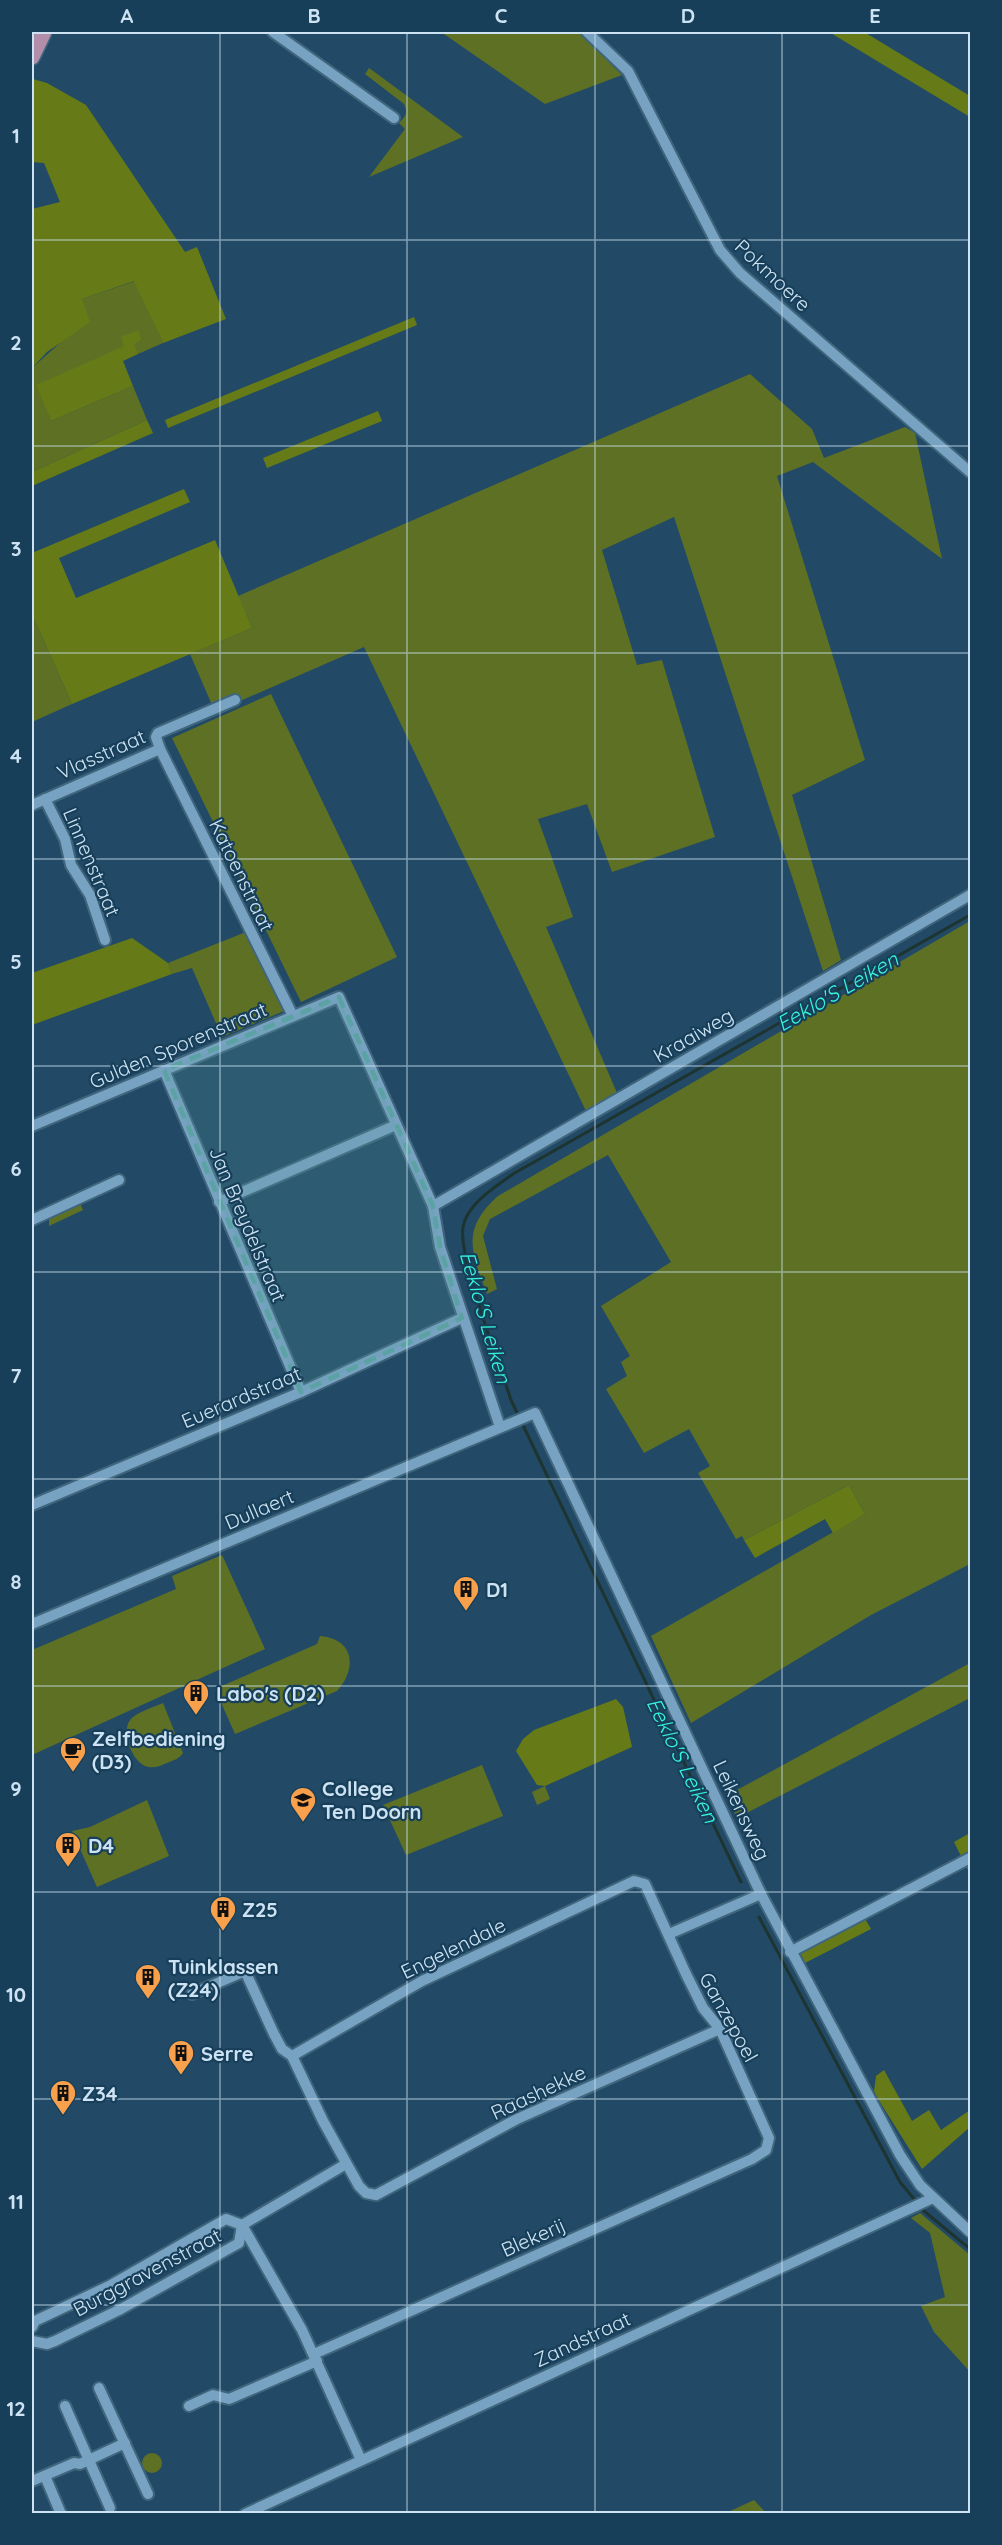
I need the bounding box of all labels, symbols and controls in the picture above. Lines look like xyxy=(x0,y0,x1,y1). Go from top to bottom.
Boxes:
text: A xyxy=(121,3,134,28)
text: B xyxy=(307,3,321,28)
text: C xyxy=(495,3,508,28)
text: D xyxy=(681,3,695,28)
text: E xyxy=(869,3,881,28)
text: 1 xyxy=(12,123,20,148)
street label: Pokmoere xyxy=(730,234,816,316)
text: 2 xyxy=(10,330,22,355)
text: 3 xyxy=(11,536,21,561)
street label: Vlasstraat xyxy=(53,723,149,785)
text: 4 xyxy=(10,743,22,768)
street label: Linnenstraat xyxy=(58,804,126,920)
street label: Katoenstraat xyxy=(204,815,280,936)
water label: Eeklo'S Leiken xyxy=(772,945,903,1036)
text: 5 xyxy=(10,949,22,974)
street label: Gulden Sporenstraat xyxy=(85,996,271,1094)
street label: Kraaiweg xyxy=(649,1002,737,1068)
street label: Jan Breydelstraat xyxy=(204,1143,292,1306)
text: 6 xyxy=(10,1156,22,1181)
water label: Eeklo'S Leiken xyxy=(455,1248,517,1387)
street label: Euerardstraat xyxy=(177,1360,305,1433)
text: 7 xyxy=(11,1363,22,1388)
street label: Dullaert xyxy=(221,1483,298,1535)
text: 8 xyxy=(11,1569,22,1594)
building icon: D1 xyxy=(451,1574,481,1612)
place label: D1 xyxy=(486,1577,508,1602)
building icon: Labo's (D2) xyxy=(181,1678,211,1716)
place label: Labo's (D2) xyxy=(216,1681,324,1706)
water label: Eeklo'S Leiken xyxy=(641,1693,725,1828)
place label: Zelfbediening (D3) xyxy=(92,1726,226,1774)
cafe icon: Zelfbediening (D3) xyxy=(58,1735,88,1773)
street label: Leikensweg xyxy=(708,1756,776,1864)
text: 9 xyxy=(10,1776,22,1801)
place label: College Ten Doorn xyxy=(322,1776,421,1824)
school or university icon: College Ten Doorn xyxy=(288,1785,318,1823)
building icon: D4 xyxy=(53,1830,83,1868)
place label: D4 xyxy=(88,1833,114,1858)
building icon: Z25 xyxy=(208,1894,238,1932)
place label: Z25 xyxy=(242,1897,278,1922)
street label: Engelendale xyxy=(397,1912,509,1984)
place label: Tuinklassen (Z24) xyxy=(168,1954,279,2002)
building icon: Tuinklassen (Z24) xyxy=(133,1962,163,2000)
street label: Ganzepoel xyxy=(694,1968,764,2066)
text: 10 xyxy=(6,1982,26,2007)
building icon: Serre xyxy=(166,2038,196,2076)
place label: Serre xyxy=(201,2041,253,2066)
street label: Raashekke xyxy=(486,2059,590,2125)
building icon: Z34 xyxy=(48,2078,78,2116)
place label: Z34 xyxy=(82,2081,118,2106)
text: 11 xyxy=(8,2189,24,2214)
street label: Blekerij xyxy=(497,2212,569,2262)
street label: Burggravenstraat xyxy=(69,2222,226,2322)
street label: Zandstraat xyxy=(530,2306,634,2372)
text: 12 xyxy=(6,2396,26,2421)

